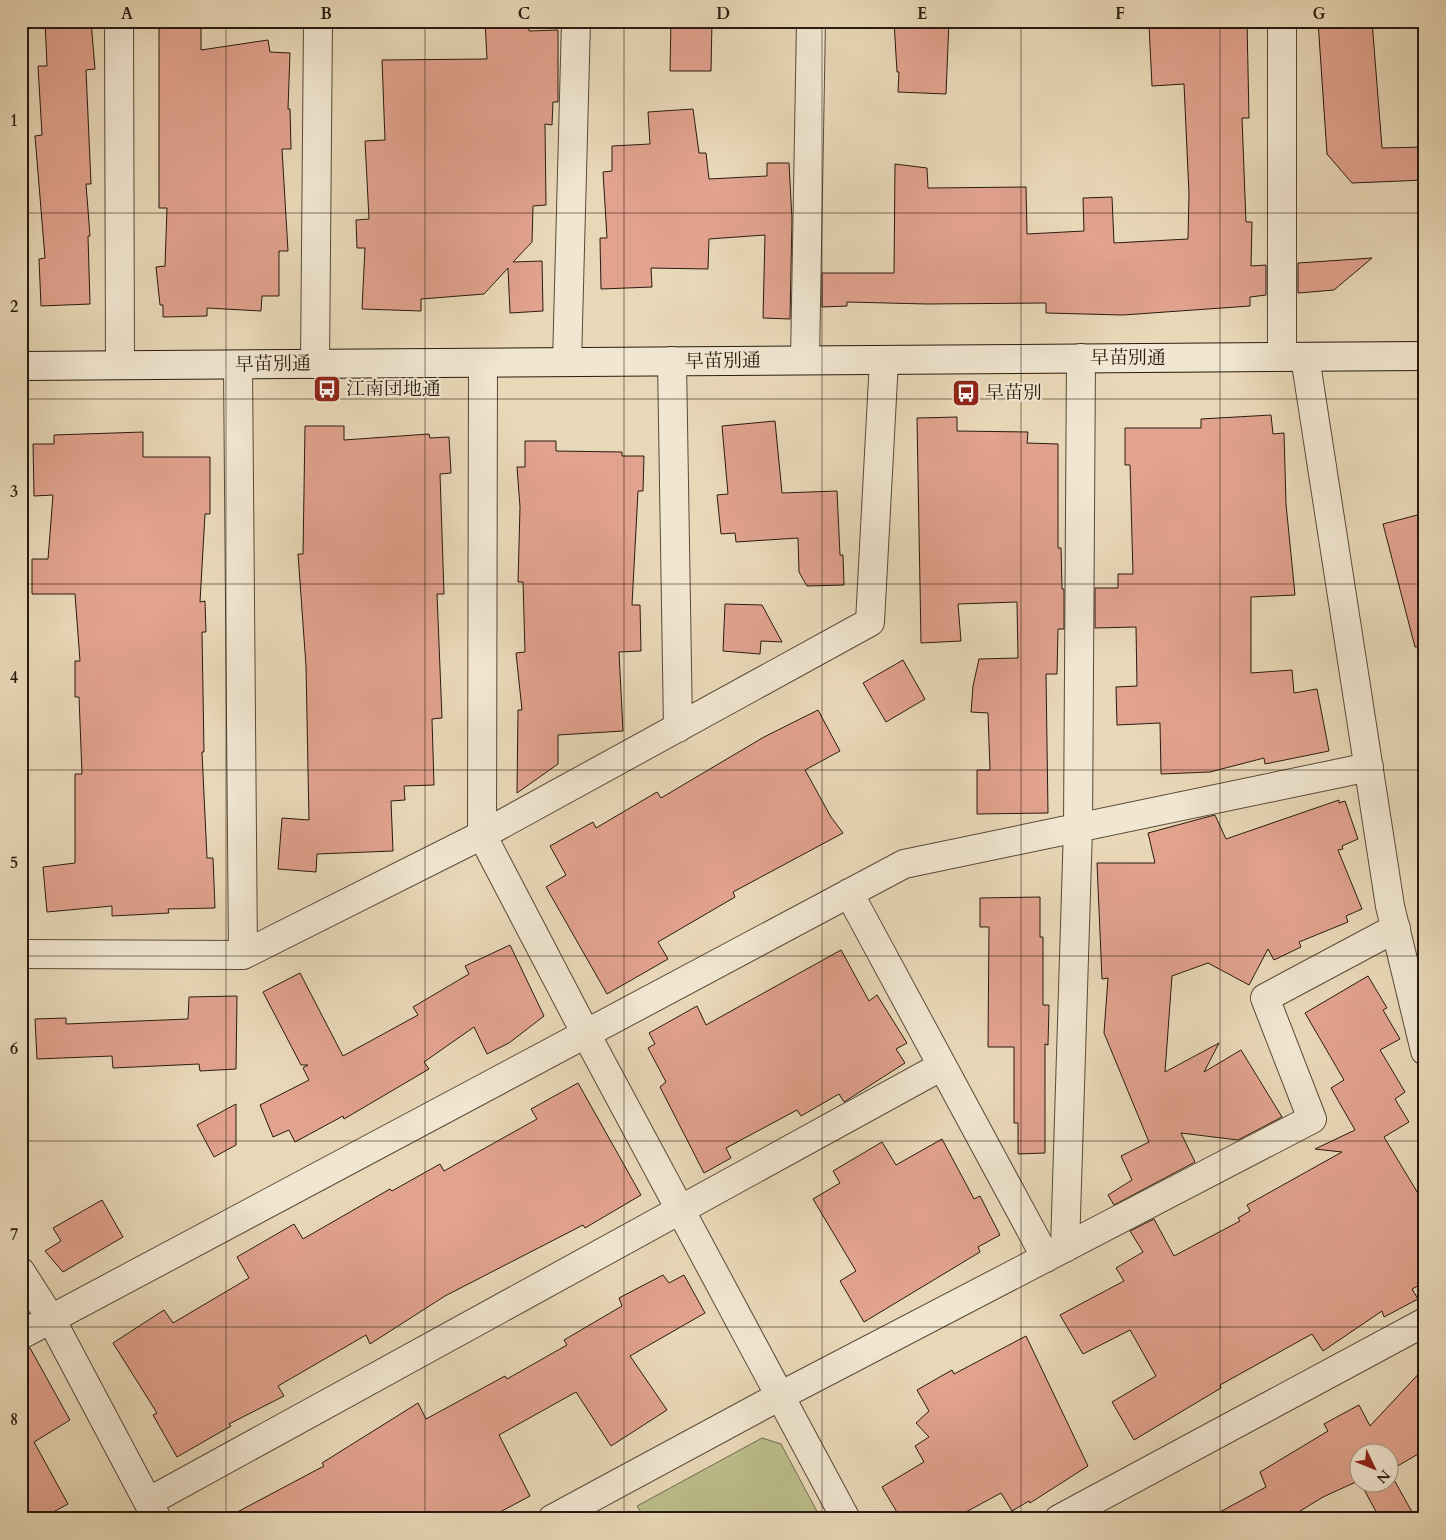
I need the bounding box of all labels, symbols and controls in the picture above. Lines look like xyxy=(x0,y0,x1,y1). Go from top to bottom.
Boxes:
text: A xyxy=(121,3,133,25)
text: B xyxy=(320,3,332,25)
text: C xyxy=(518,3,530,25)
text: D xyxy=(716,3,730,25)
text: E xyxy=(917,3,927,25)
text: F xyxy=(1115,3,1125,25)
text: G xyxy=(1312,3,1326,25)
text: 1 xyxy=(10,110,18,132)
text: 2 xyxy=(10,296,18,318)
street label: 早苗別通 xyxy=(1090,345,1166,371)
street label: 早苗別通 xyxy=(685,347,761,375)
street label: 早苗別通 xyxy=(235,350,311,378)
bus stop icon: 江南団地通 xyxy=(312,374,342,404)
place label: 江南団地通 xyxy=(346,376,441,402)
bus stop icon: 早苗別 xyxy=(951,378,981,408)
place label: 早苗別 xyxy=(985,380,1042,406)
text: 3 xyxy=(10,481,18,503)
text: 4 xyxy=(10,667,18,689)
text: 5 xyxy=(10,852,18,874)
text: 6 xyxy=(10,1038,18,1060)
text: 7 xyxy=(10,1224,18,1246)
text: 8 xyxy=(10,1409,18,1431)
north arrow xyxy=(1348,1442,1398,1492)
text: N xyxy=(1372,1466,1394,1487)

